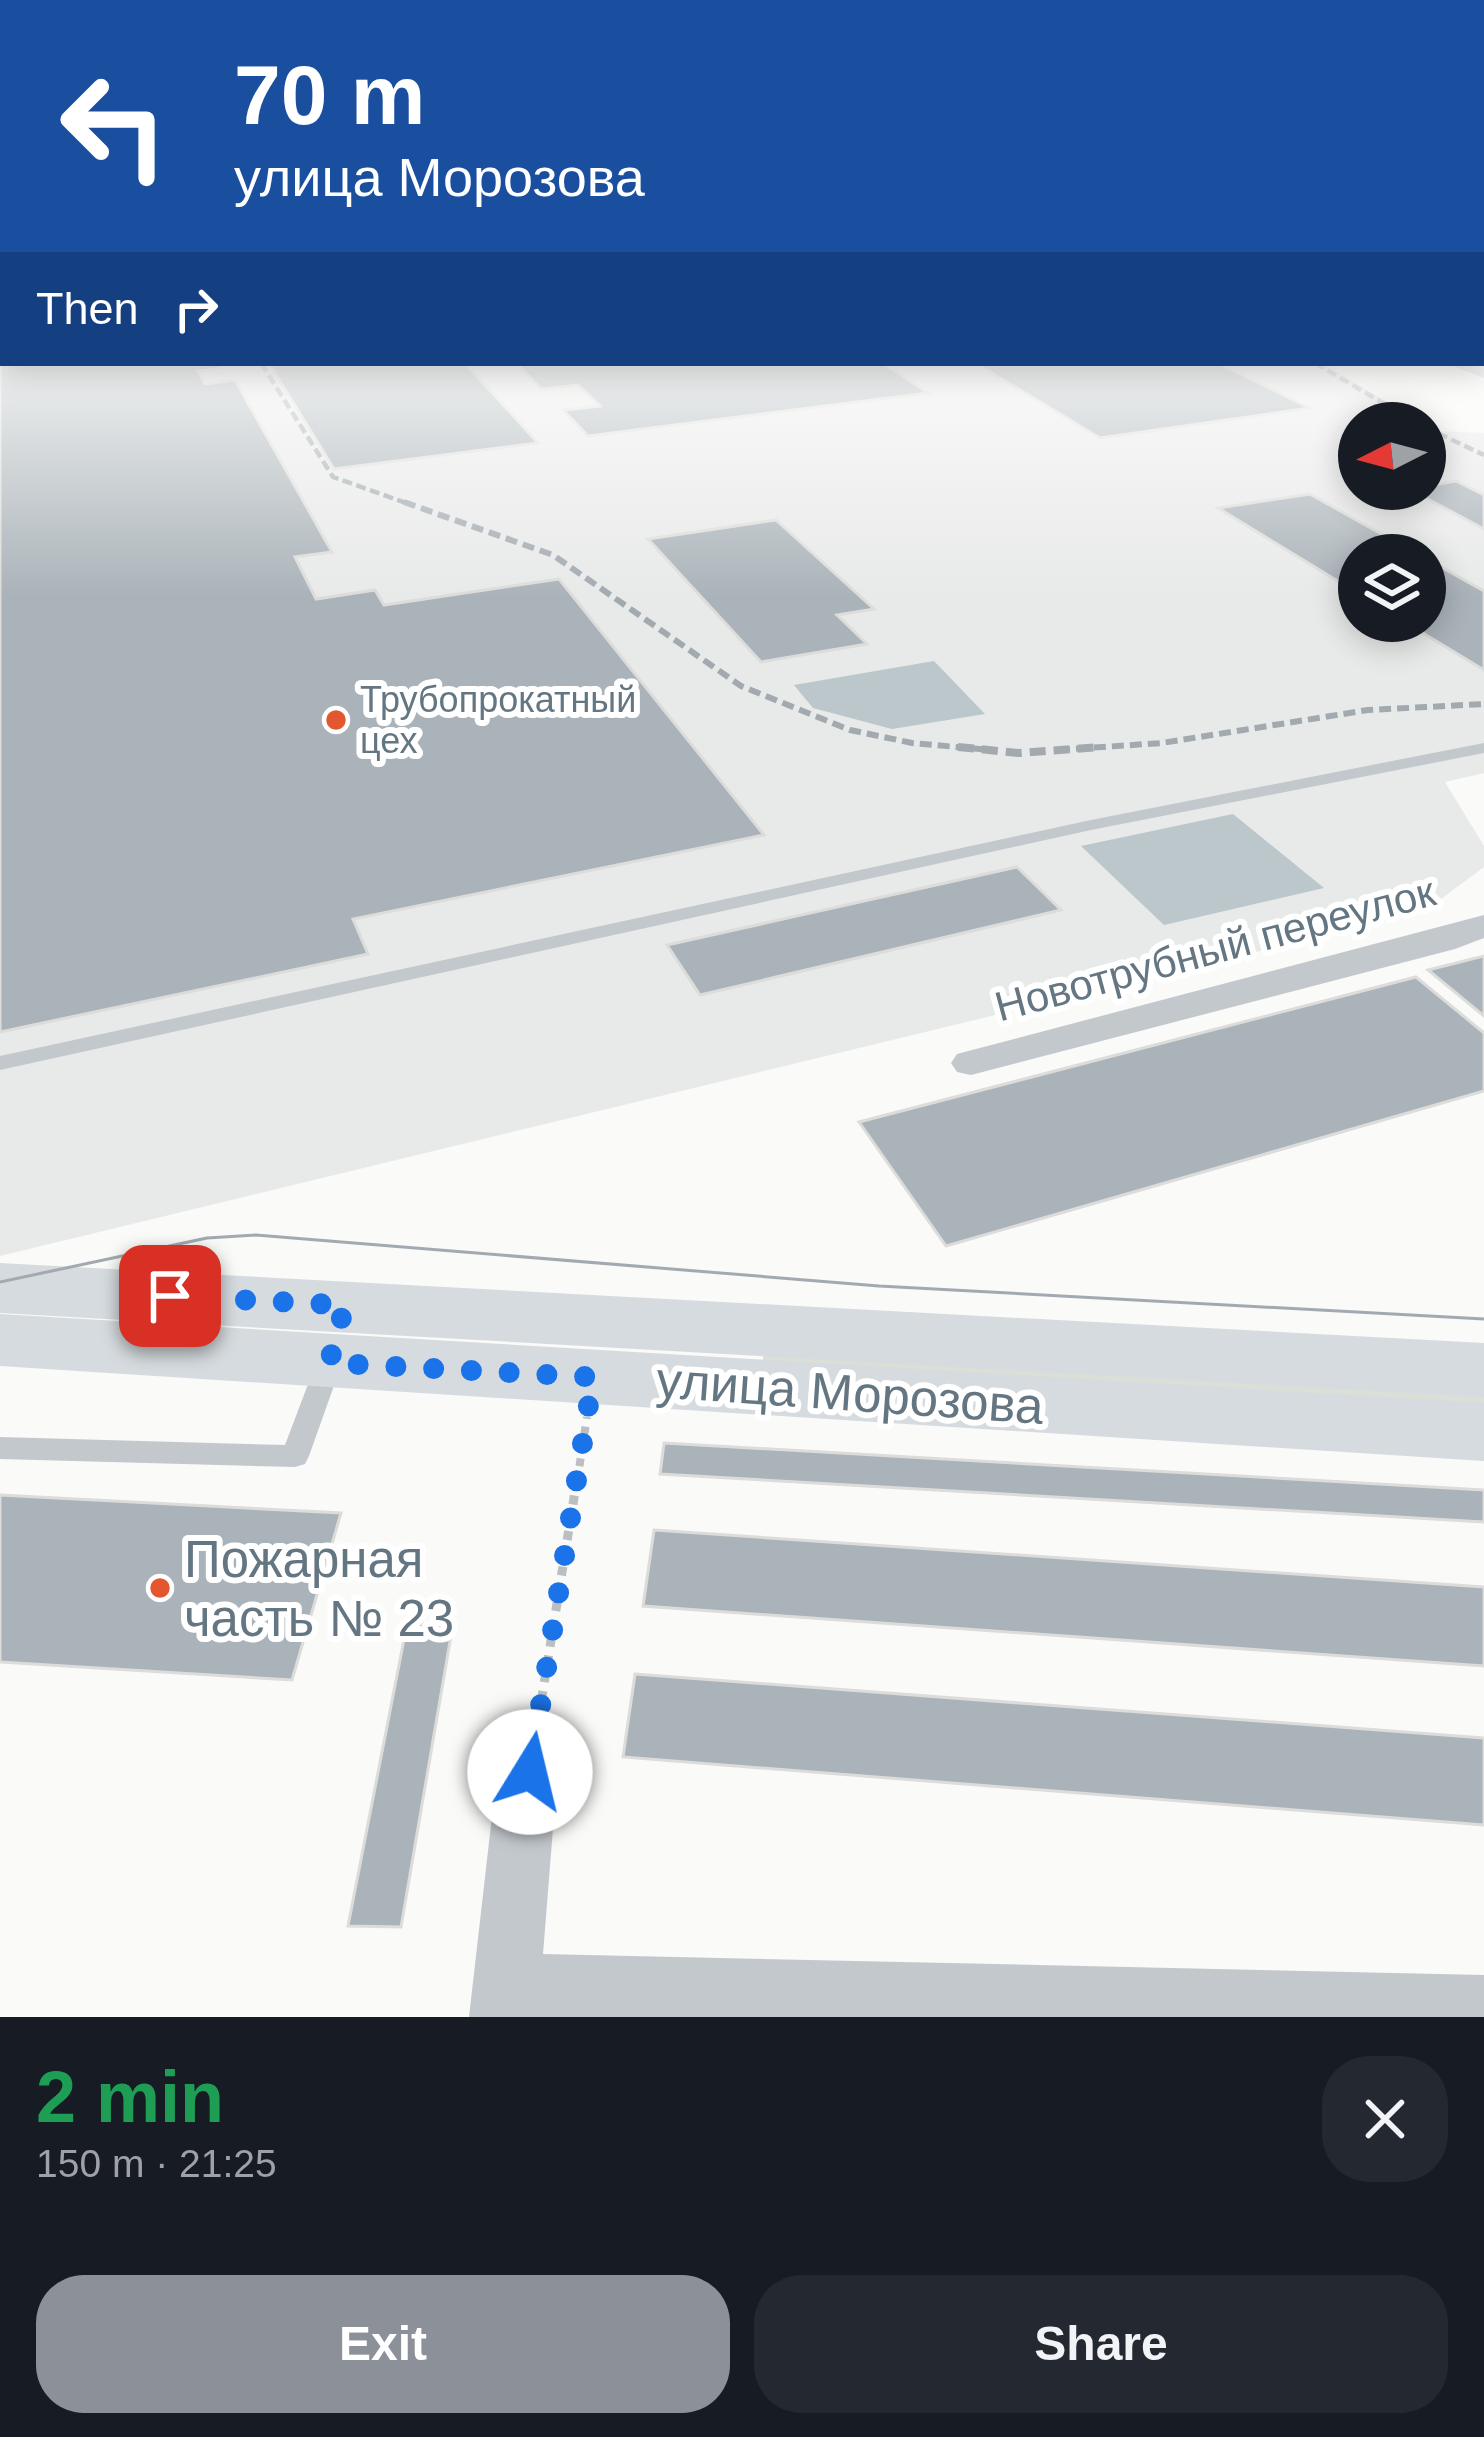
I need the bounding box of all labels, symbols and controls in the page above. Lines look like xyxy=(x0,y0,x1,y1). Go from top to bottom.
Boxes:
icon: left xyxy=(36,48,192,204)
text: 70 m xyxy=(234,48,425,142)
text: улица Морозова xyxy=(234,147,645,207)
icon: right xyxy=(163,276,229,342)
text: Then xyxy=(36,283,139,334)
north arrow xyxy=(1338,402,1446,510)
map controls xyxy=(1338,402,1446,642)
button: layers xyxy=(1338,534,1446,642)
place label: Трубопрокатный цех xyxy=(360,679,636,761)
marker: Трубопрокатный цех xyxy=(323,707,349,733)
street label: Новотрубный переулок xyxy=(990,867,1441,1030)
pin xyxy=(119,1245,221,1347)
icon: arrive xyxy=(137,1263,203,1329)
street label: улица Морозова xyxy=(654,1351,1046,1435)
place label: Пожарная часть № 23 xyxy=(184,1531,454,1647)
marker: Пожарная часть № 23 xyxy=(147,1575,173,1601)
position arrow xyxy=(467,1709,593,1835)
button: close xyxy=(1322,2056,1448,2182)
text: 2 min xyxy=(36,2057,224,2137)
text: 150 m · 21:25 xyxy=(36,2142,277,2185)
button: Exit xyxy=(36,2275,730,2413)
button: Share xyxy=(754,2275,1448,2413)

